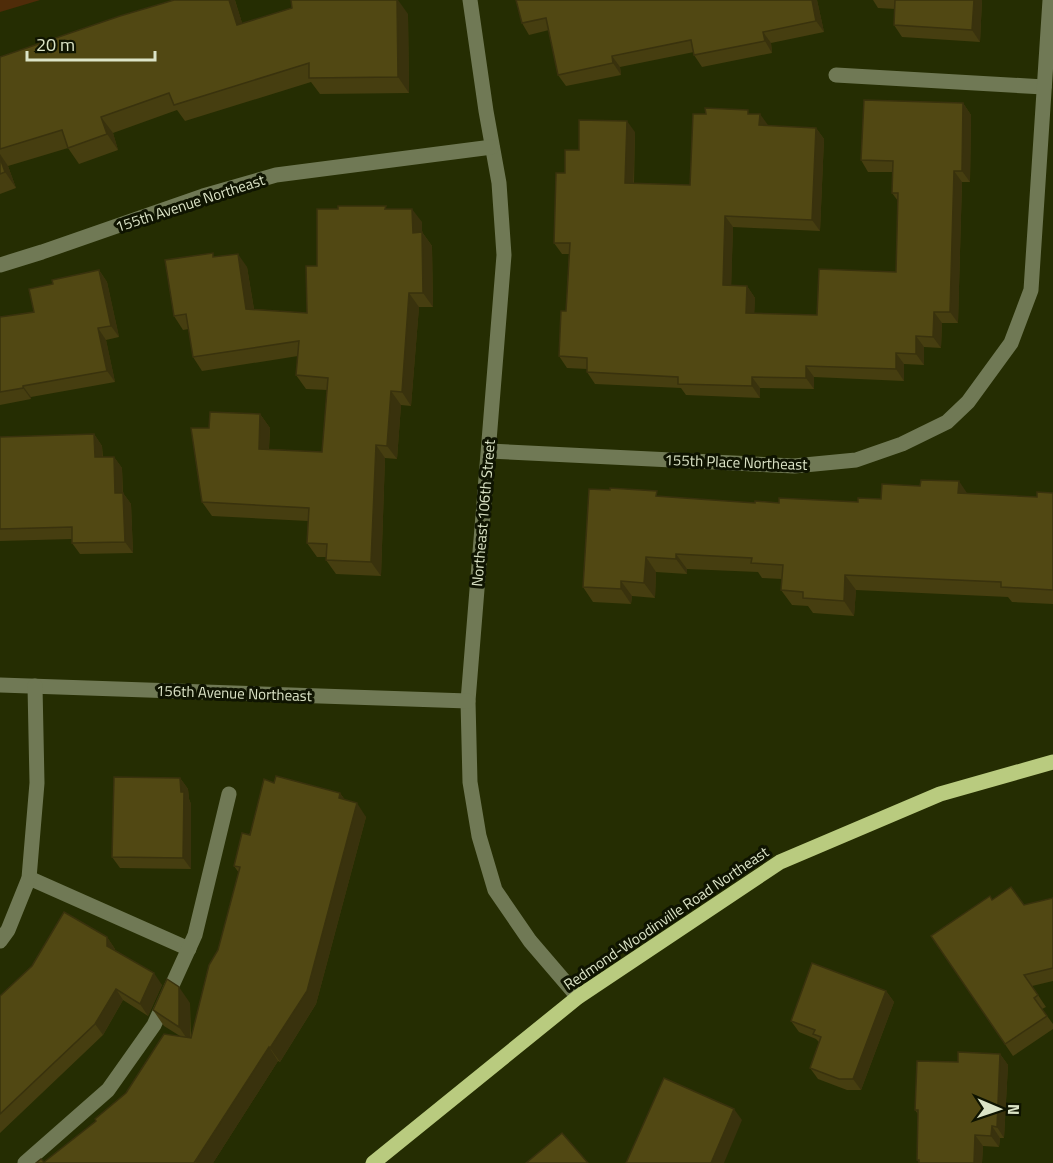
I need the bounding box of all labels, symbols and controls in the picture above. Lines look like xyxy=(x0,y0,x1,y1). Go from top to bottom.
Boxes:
scale bar xyxy=(27,24,154,62)
text: 20 m xyxy=(36,31,75,58)
street label: 155th Avenue Northeast xyxy=(112,168,268,238)
street label: Northeast 106th Street xyxy=(465,438,501,588)
street label: 155th Place Northeast xyxy=(664,448,809,476)
street label: 156th Avenue Northeast xyxy=(156,679,313,707)
street label: Redmond-Woodinville Road Northeast xyxy=(559,840,774,996)
north arrow xyxy=(969,1079,1029,1139)
text: N xyxy=(1002,1104,1026,1115)

